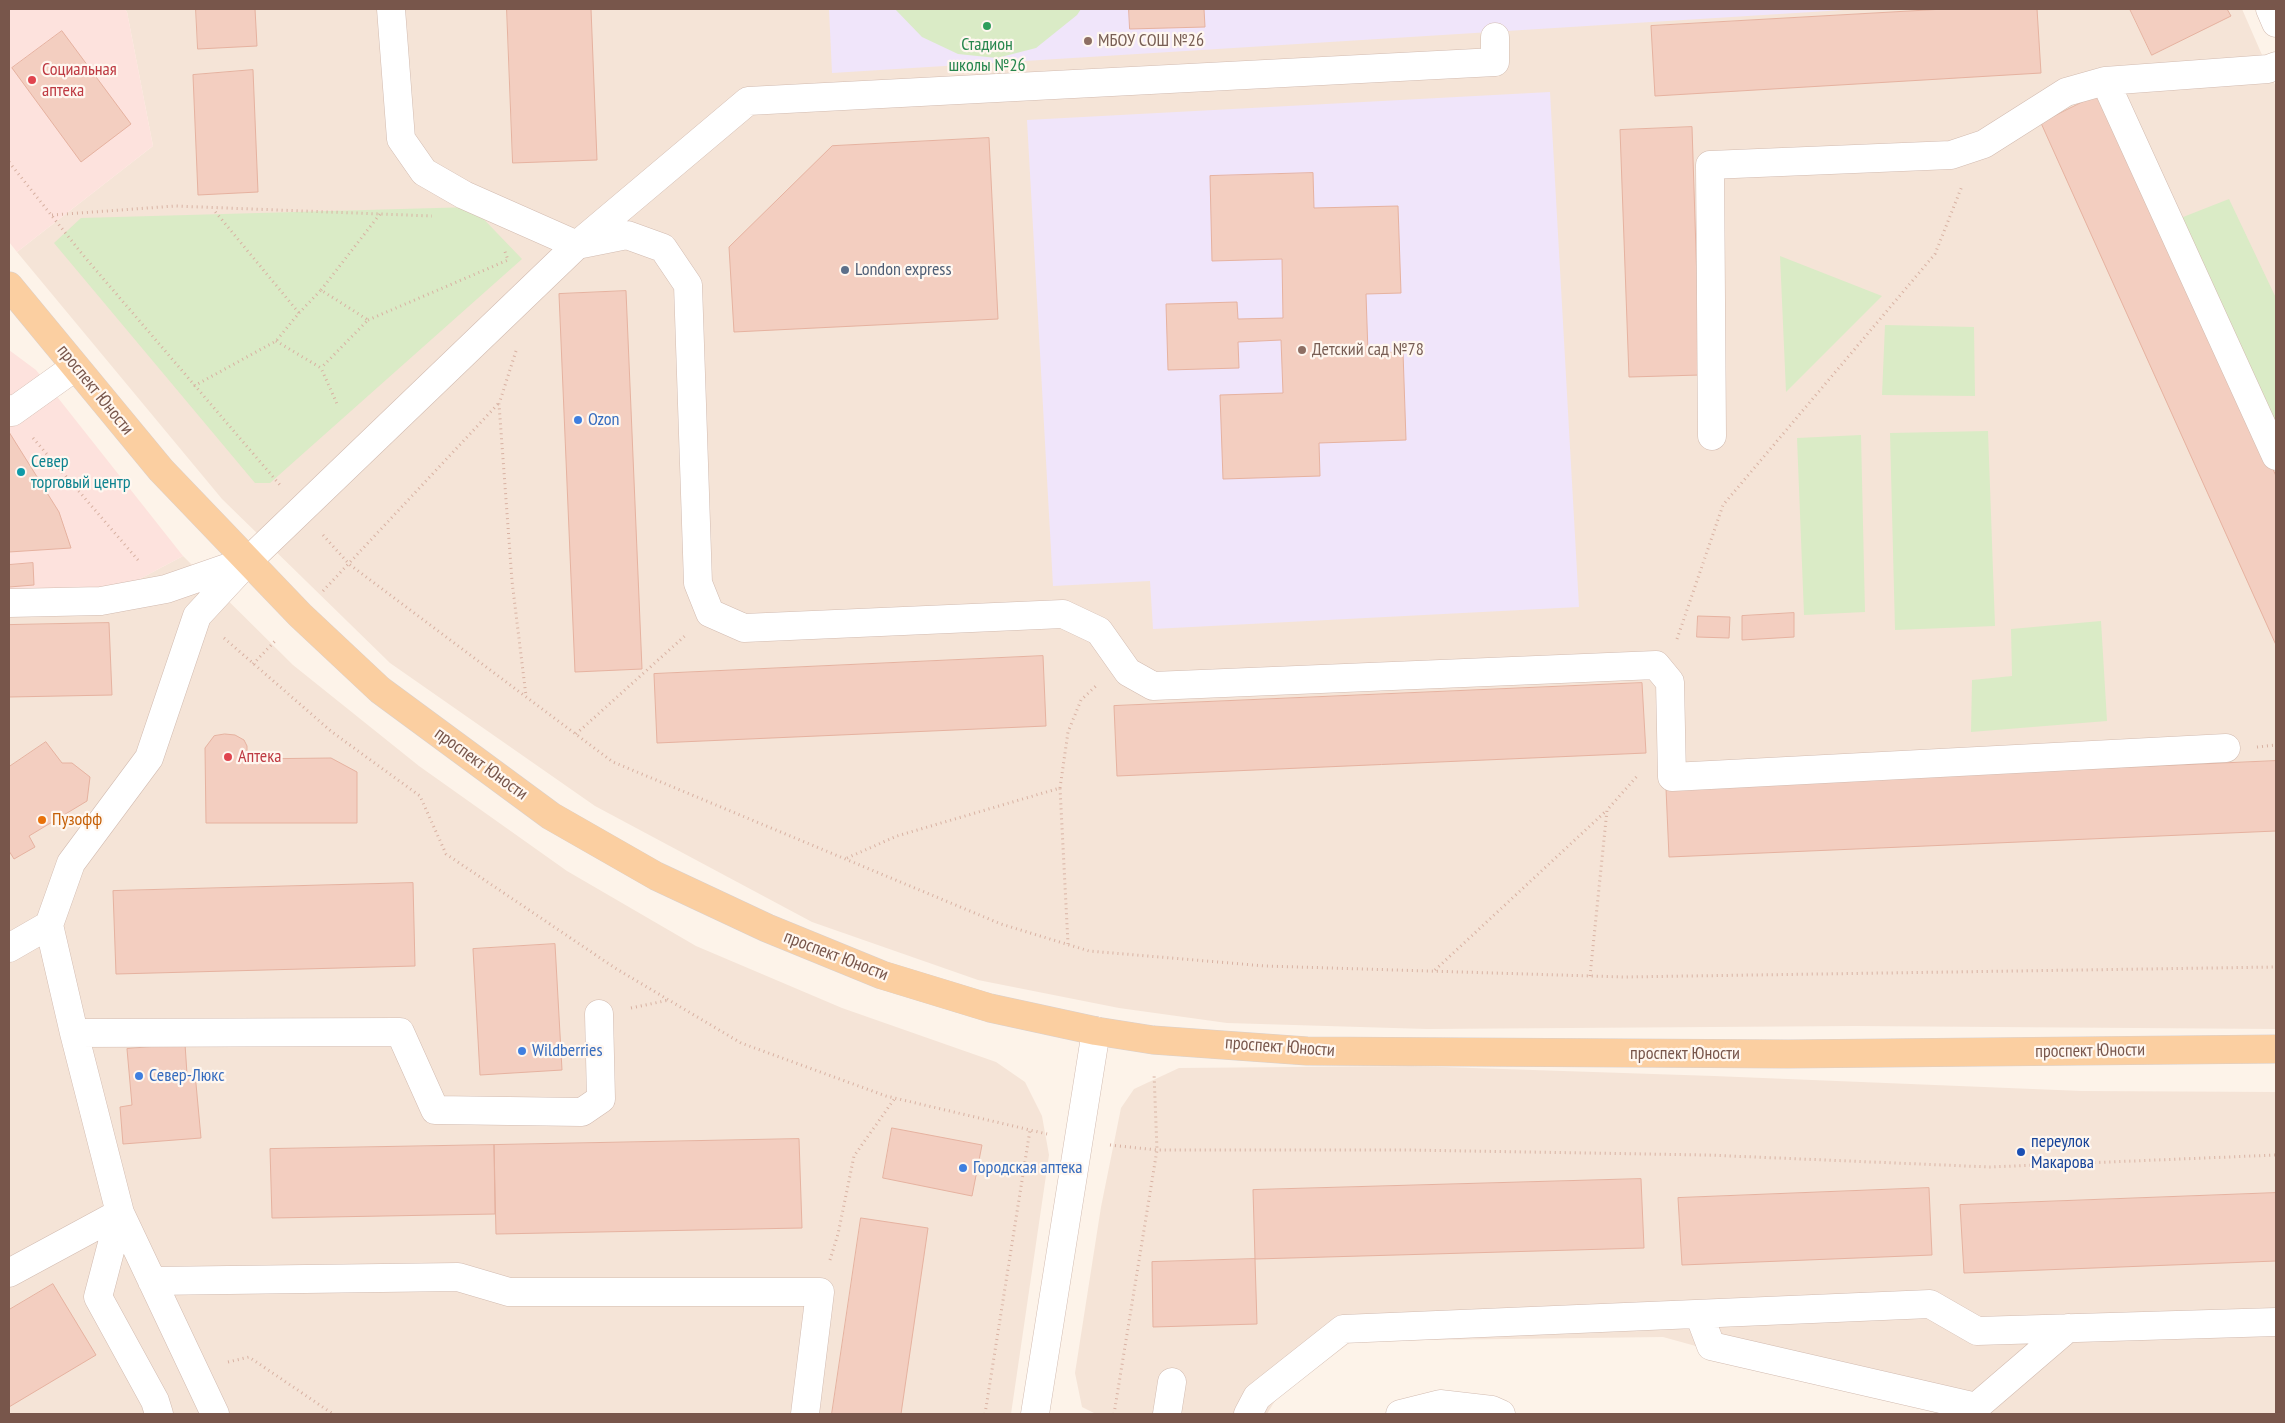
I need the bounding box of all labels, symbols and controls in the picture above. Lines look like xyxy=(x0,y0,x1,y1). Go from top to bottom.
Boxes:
marker: Стадион школы №26 xyxy=(981,20,993,32)
place label: МБОУ СОШ №26 xyxy=(1098,30,1204,52)
place label: Стадион школы №26 xyxy=(948,34,1026,76)
marker: МБОУ СОШ №26 xyxy=(1082,35,1094,47)
place label: Социальная аптека xyxy=(42,59,117,102)
marker: Социальная аптека xyxy=(26,74,38,86)
place label: London express xyxy=(855,259,952,281)
marker: London express xyxy=(839,264,851,276)
place label: Детский сад №78 xyxy=(1312,339,1424,361)
street label: проспект Юности xyxy=(52,341,138,439)
marker: Детский сад №78 xyxy=(1296,344,1308,356)
place label: Ozon xyxy=(588,409,620,431)
marker: Ozon xyxy=(572,414,584,426)
place label: Север торговый центр xyxy=(31,451,130,494)
marker: Север торговый центр xyxy=(15,466,27,478)
street label: проспект Юности xyxy=(430,723,532,805)
place label: Аптека xyxy=(238,746,281,768)
marker: Аптека xyxy=(222,751,234,763)
place label: Пузофф xyxy=(52,809,102,831)
marker: Пузофф xyxy=(36,814,48,826)
street label: проспект Юности xyxy=(781,926,891,986)
street label: проспект Юности xyxy=(1224,1032,1336,1062)
street label: проспект Юности xyxy=(2035,1039,2145,1063)
place label: Wildberries xyxy=(532,1040,603,1062)
street label: проспект Юности xyxy=(1630,1043,1740,1065)
marker: Wildberries xyxy=(516,1045,528,1057)
place label: Север-Люкс xyxy=(149,1065,225,1087)
marker: Север-Люкс xyxy=(133,1070,145,1082)
place label: переулок Макарова xyxy=(2031,1131,2094,1174)
marker: переулок Макарова xyxy=(2015,1146,2027,1158)
place label: Городская аптека xyxy=(973,1157,1083,1179)
marker: Городская аптека xyxy=(957,1162,969,1174)

